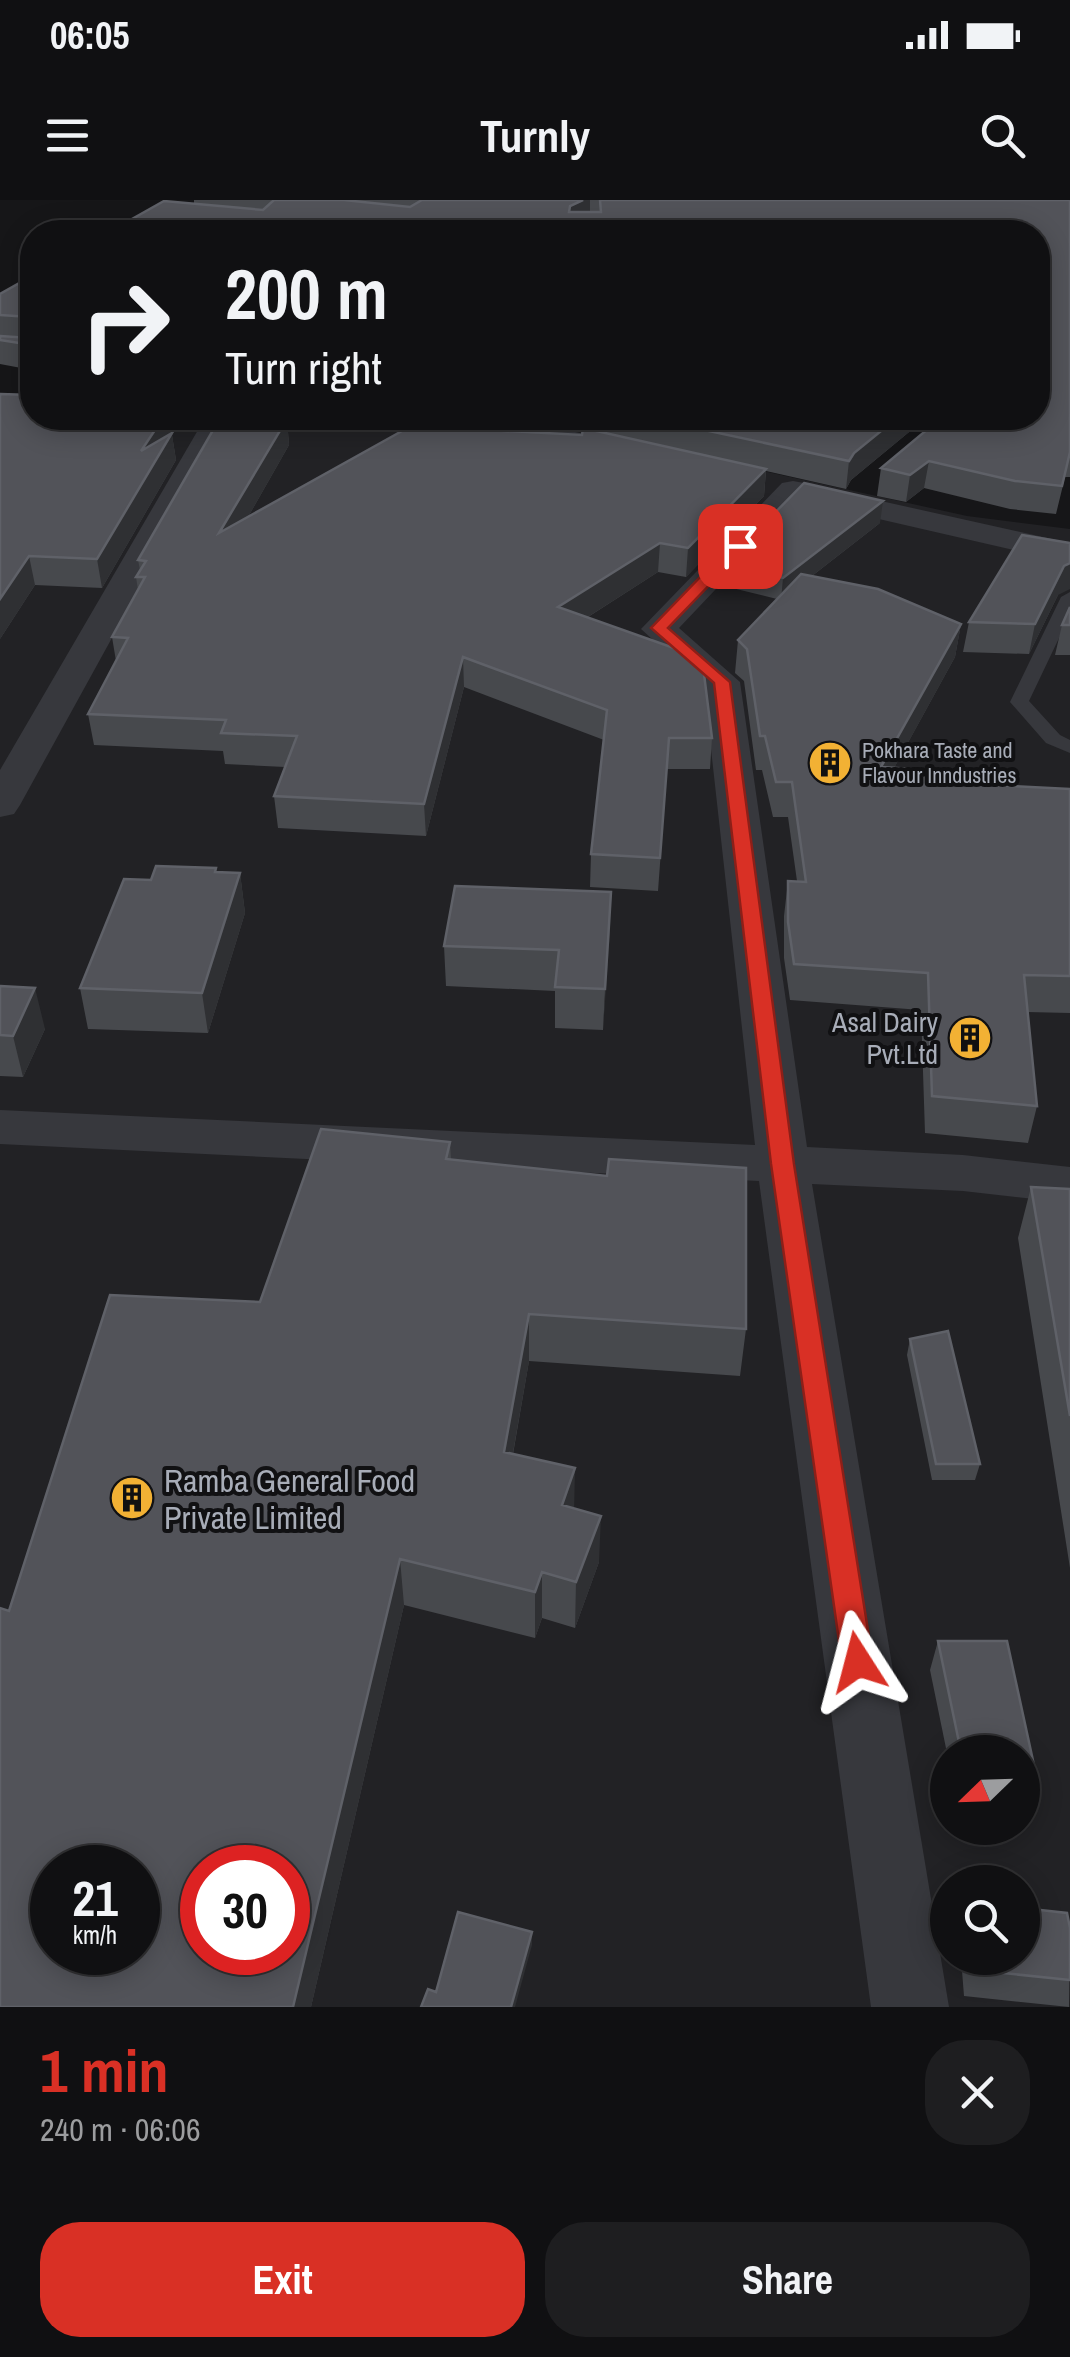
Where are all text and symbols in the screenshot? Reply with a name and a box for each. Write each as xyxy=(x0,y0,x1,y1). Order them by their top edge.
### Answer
text: 06:05 xyxy=(50,10,130,61)
text: Turnly xyxy=(480,105,590,166)
icon: menu xyxy=(40,108,95,163)
icon: search xyxy=(975,108,1030,163)
text: 200 m xyxy=(225,247,388,341)
icon: right xyxy=(60,260,190,390)
text: Turn right xyxy=(225,337,382,398)
pin xyxy=(698,504,783,589)
icon: arrive xyxy=(713,519,768,574)
place label: Pokhara Taste and Flavour Inndustries xyxy=(862,735,1016,790)
building icon: Pokhara Taste and Flavour Inndustries xyxy=(807,740,853,786)
place label: Asal Dairy Pvt.Ltd xyxy=(831,1003,939,1073)
building icon: Asal Dairy Pvt.Ltd xyxy=(947,1015,993,1061)
place label: Ramba General Food Private Limited xyxy=(164,1459,415,1539)
building icon: Ramba General Food Private Limited xyxy=(109,1475,155,1521)
position arrow xyxy=(806,1610,910,1714)
north arrow xyxy=(930,1735,1040,1845)
map controls xyxy=(930,1735,1040,1975)
speed limit sign: 30 xyxy=(180,1845,310,1975)
text: 21 xyxy=(72,1864,118,1932)
button: search xyxy=(930,1865,1040,1975)
text: km/h xyxy=(73,1918,117,1952)
text: 1 min xyxy=(40,2030,169,2111)
button: close xyxy=(925,2040,1030,2145)
text: 240 m · 06:06 xyxy=(40,2108,200,2151)
button: Exit xyxy=(40,2222,525,2337)
button: Share xyxy=(545,2222,1030,2337)

